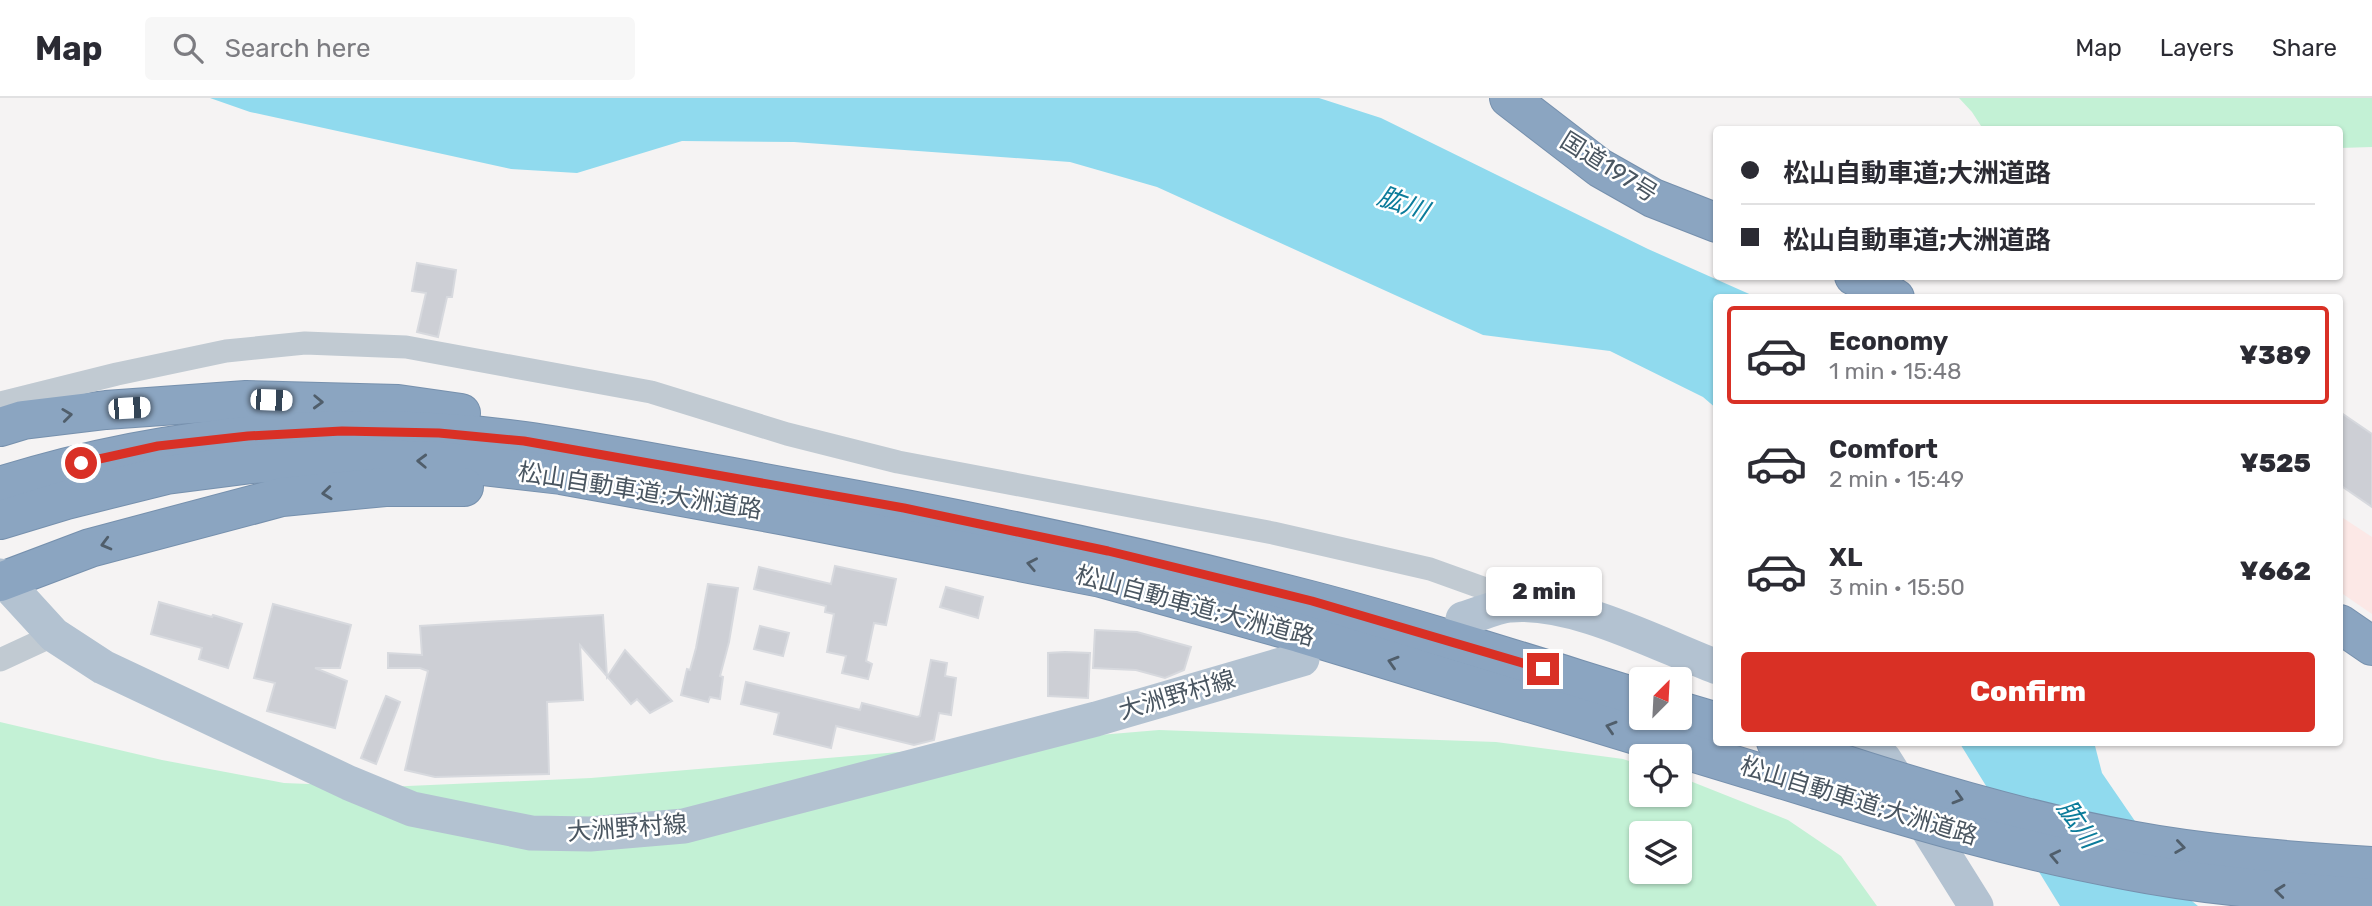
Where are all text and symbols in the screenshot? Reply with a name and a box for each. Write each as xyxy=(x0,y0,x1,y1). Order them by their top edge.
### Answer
search box xyxy=(145,17,635,80)
text: Map xyxy=(35,29,103,68)
icon: search xyxy=(169,29,207,67)
text: Search here xyxy=(225,33,370,64)
text: Map xyxy=(2075,34,2122,62)
text: Layers xyxy=(2160,34,2234,62)
text: Share xyxy=(2272,34,2337,62)
street label: 国道197号 xyxy=(1555,126,1663,208)
text: 松山自動車道;大洲道路 xyxy=(1783,158,2051,189)
water label: 肱川 xyxy=(1373,181,1436,228)
text: 松山自動車道;大洲道路 xyxy=(1783,225,2051,256)
icon: car xyxy=(1745,324,1808,387)
text: Economy xyxy=(1829,326,1948,357)
text: ¥389 xyxy=(2239,340,2311,371)
text: 1 min · 15:48 xyxy=(1829,357,1962,385)
car xyxy=(250,389,293,411)
one-way arrow xyxy=(313,394,324,409)
car xyxy=(108,396,151,420)
one-way arrow xyxy=(61,407,73,422)
icon: car xyxy=(1745,432,1808,495)
text: Comfort xyxy=(1829,434,1938,465)
route start xyxy=(65,447,97,479)
text: ¥525 xyxy=(2240,448,2311,479)
one-way arrow xyxy=(416,453,427,468)
street label: 松山自動車道;大洲道路 xyxy=(516,458,764,524)
text: 2 min · 15:49 xyxy=(1829,465,1964,493)
one-way arrow xyxy=(322,485,333,500)
one-way arrow xyxy=(100,536,112,550)
icon: car xyxy=(1745,540,1808,603)
text: XL xyxy=(1829,542,1862,573)
text: ¥662 xyxy=(2240,556,2311,587)
one-way arrow xyxy=(1026,558,1038,573)
street label: 松山自動車道;大洲道路 xyxy=(1072,561,1318,651)
callout: 2 min xyxy=(1485,568,1601,616)
text: 3 min · 15:50 xyxy=(1829,573,1965,601)
text: 2 min xyxy=(1512,577,1576,605)
button: Confirm xyxy=(1741,652,2315,732)
route end xyxy=(1527,653,1559,685)
one-way arrow xyxy=(1388,655,1400,670)
street label: 大洲野村線 xyxy=(1115,665,1239,725)
north arrow xyxy=(1629,667,1692,730)
map controls xyxy=(1629,667,1692,884)
one-way arrow xyxy=(1605,721,1617,736)
button: locate xyxy=(1629,744,1692,807)
street label: 松山自動車道;大洲道路 xyxy=(1737,752,1981,850)
one-way arrow xyxy=(1952,790,1964,804)
water label: 肱川 xyxy=(2051,794,2107,857)
street label: 大洲野村線 xyxy=(566,810,688,846)
button: layers xyxy=(1629,821,1692,884)
one-way arrow xyxy=(2174,840,2186,855)
one-way arrow xyxy=(2049,849,2061,864)
one-way arrow xyxy=(2274,884,2285,899)

